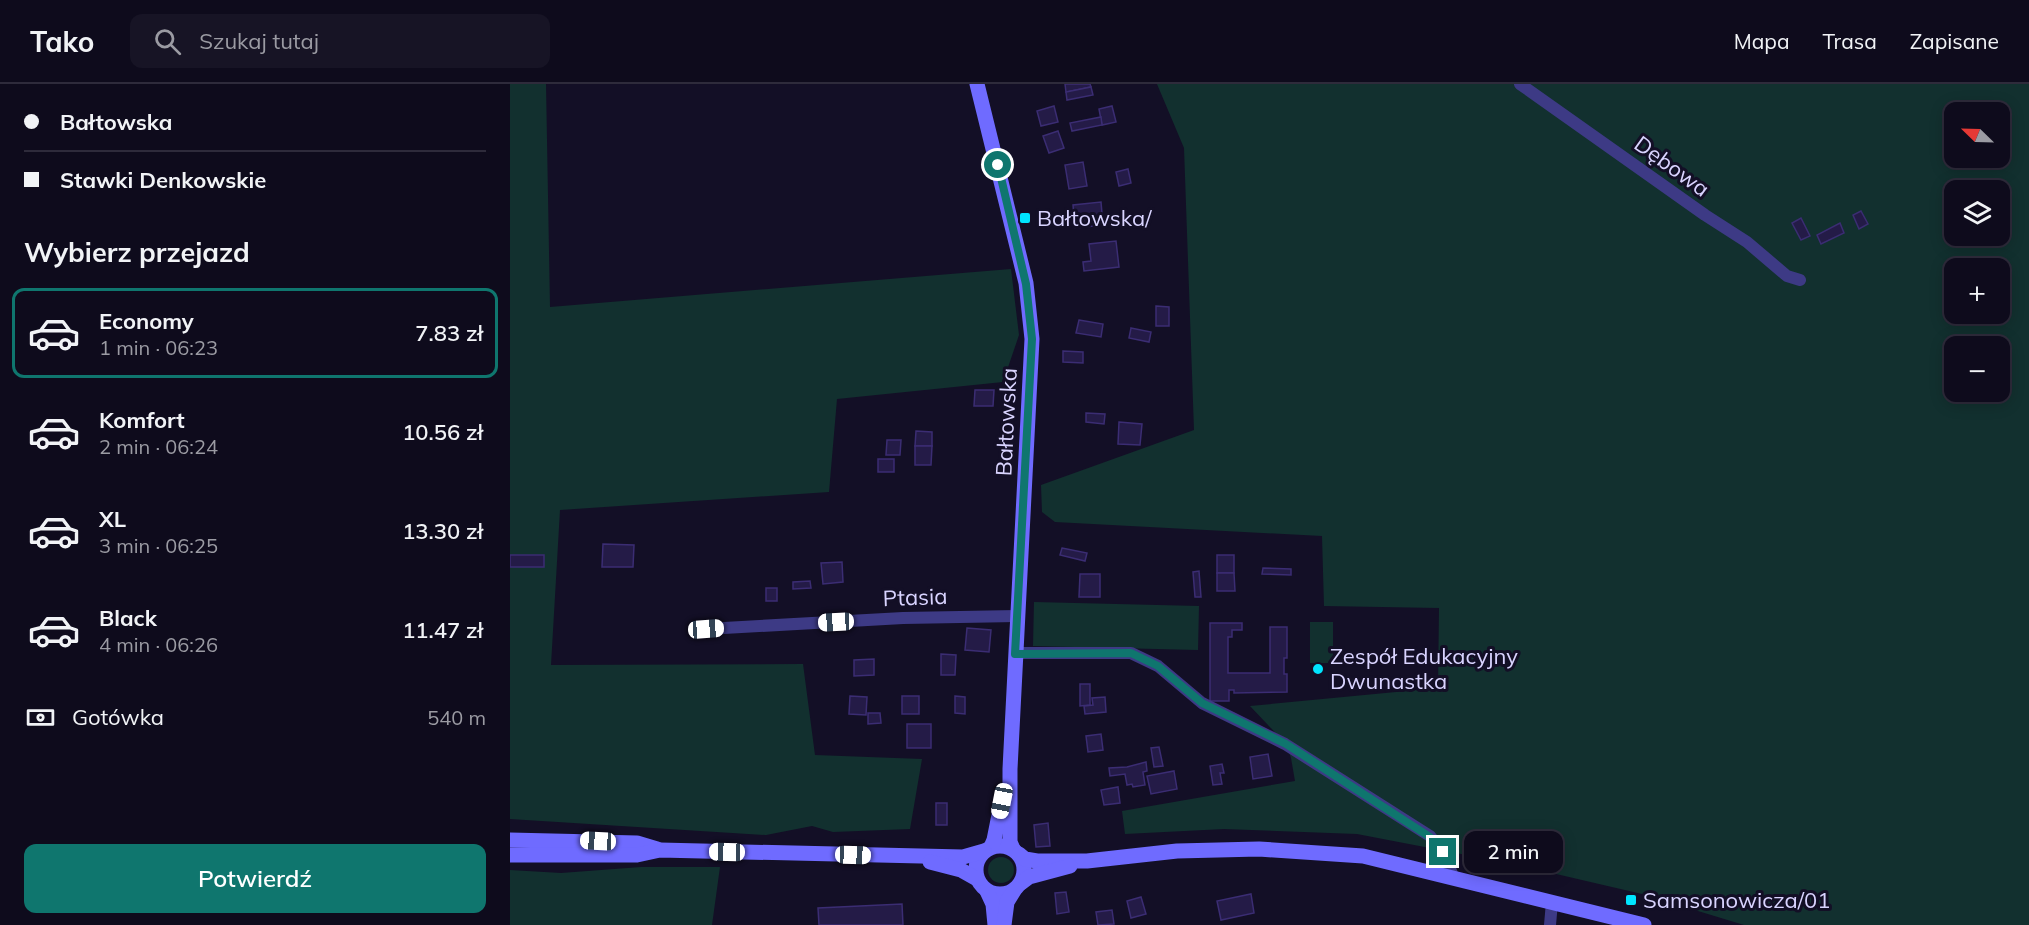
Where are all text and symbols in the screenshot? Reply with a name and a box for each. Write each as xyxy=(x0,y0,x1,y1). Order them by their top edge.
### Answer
search box xyxy=(130,14,550,68)
text: Tako xyxy=(30,24,94,59)
icon: search xyxy=(151,25,184,58)
text: Szukaj tutaj xyxy=(199,27,319,55)
text: Mapa xyxy=(1734,28,1790,54)
text: Trasa xyxy=(1823,28,1877,54)
text: Zapisane xyxy=(1910,28,1999,54)
north arrow xyxy=(1944,102,2010,168)
map controls xyxy=(1944,102,2010,402)
text: Bałtowska xyxy=(60,108,172,136)
street label: Dębowa xyxy=(1629,129,1715,203)
route start xyxy=(984,151,1011,178)
text: Stawki Denkowskie xyxy=(60,166,266,194)
button: layers xyxy=(1944,180,2010,246)
place label: Bałtowska/ xyxy=(1037,204,1152,232)
marker: Bałtowska/ xyxy=(1018,211,1032,225)
text: Wybierz przejazd xyxy=(24,235,250,269)
button: + xyxy=(1944,258,2010,324)
icon: car xyxy=(27,306,81,360)
text: Economy xyxy=(99,307,194,335)
text: 7.83 zł xyxy=(415,319,483,347)
text: 1 min · 06:23 xyxy=(99,335,218,360)
button: − xyxy=(1944,336,2010,402)
street label: Bałtowska xyxy=(989,367,1023,477)
icon: car xyxy=(27,405,81,459)
text: Komfort xyxy=(99,406,185,434)
text: 10.56 zł xyxy=(402,418,483,446)
text: 2 min · 06:24 xyxy=(99,434,218,459)
icon: car xyxy=(27,504,81,558)
text: XL xyxy=(99,505,126,533)
text: 13.30 zł xyxy=(402,517,483,545)
text: 3 min · 06:25 xyxy=(99,533,218,558)
street label: Ptasia xyxy=(882,582,948,612)
icon: car xyxy=(27,603,81,657)
text: Black xyxy=(99,604,157,632)
car xyxy=(818,612,854,632)
text: 11.47 zł xyxy=(402,616,483,644)
car xyxy=(687,619,725,639)
text: 4 min · 06:26 xyxy=(99,632,218,657)
place label: Zespół Edukacyjny Dwunastka xyxy=(1330,642,1518,695)
marker: Zespół Edukacyjny Dwunastka xyxy=(1311,662,1325,676)
icon: cash xyxy=(24,701,57,734)
text: Gotówka xyxy=(72,703,164,731)
text: 540 m xyxy=(427,705,486,730)
car xyxy=(990,782,1014,820)
car xyxy=(580,831,616,851)
callout: 2 min xyxy=(1464,831,1563,873)
route end xyxy=(1429,838,1456,865)
text: 2 min xyxy=(1488,839,1539,864)
car xyxy=(709,843,745,861)
button: Potwierdź xyxy=(24,844,486,913)
car xyxy=(835,845,871,865)
place label: Samsonowicza/01 xyxy=(1643,886,1830,914)
marker: Samsonowicza/01 xyxy=(1624,893,1638,907)

